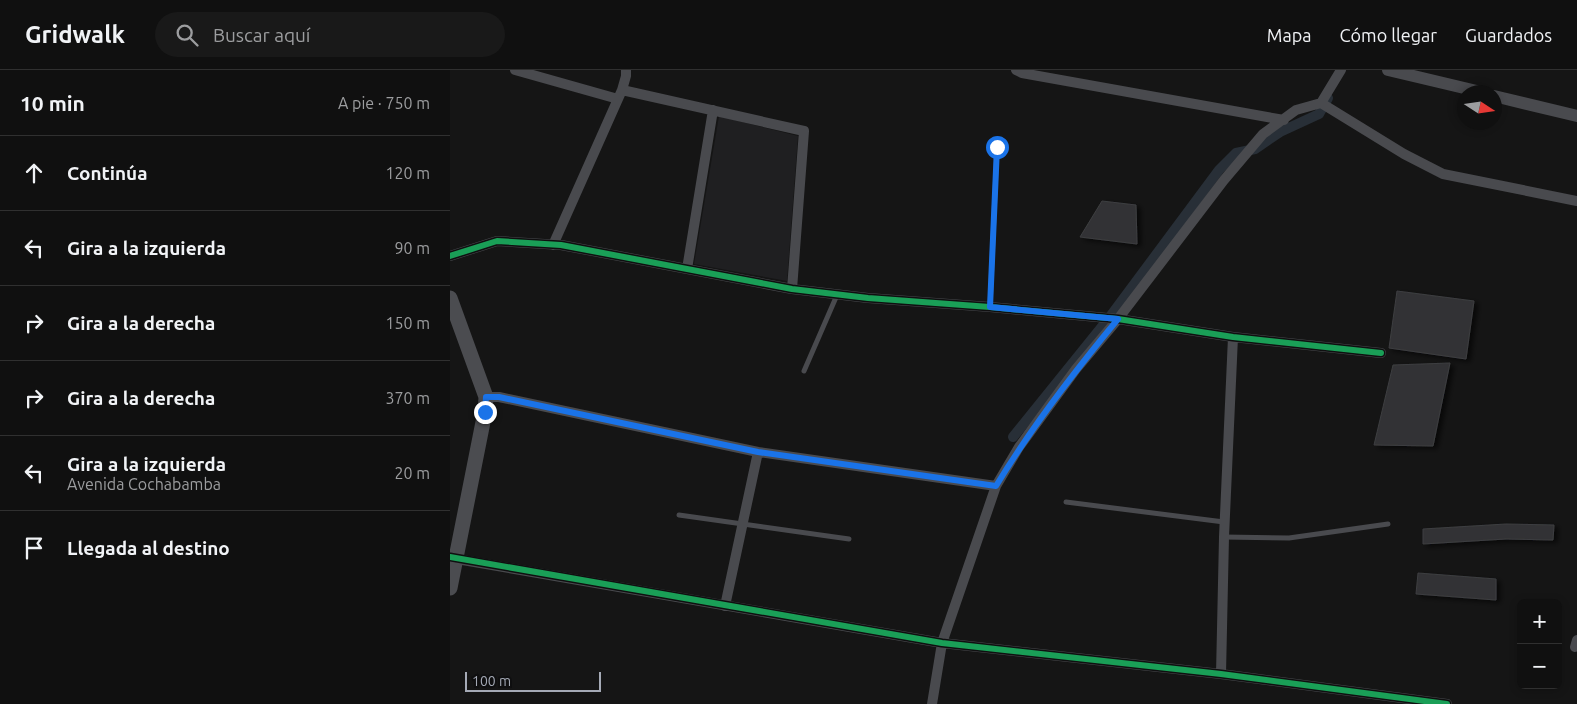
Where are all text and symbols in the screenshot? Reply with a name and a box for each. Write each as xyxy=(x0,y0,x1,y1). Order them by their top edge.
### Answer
search box xyxy=(155,12,505,57)
text: Gridwalk xyxy=(25,21,125,48)
icon: search xyxy=(173,21,201,49)
text: Buscar aquí xyxy=(213,24,310,46)
text: Mapa xyxy=(1267,25,1312,45)
text: Cómo llegar xyxy=(1340,25,1437,45)
text: Guardados xyxy=(1465,25,1552,45)
north arrow xyxy=(1457,85,1502,130)
text: 10 min xyxy=(20,91,85,115)
text: A pie · 750 m xyxy=(338,94,430,112)
route start xyxy=(986,136,1009,159)
icon: ahead xyxy=(20,159,48,187)
text: Continúa xyxy=(67,162,148,184)
text: 120 m xyxy=(385,164,430,182)
icon: left xyxy=(20,234,48,262)
text: Gira a la izquierda xyxy=(67,237,226,259)
text: 90 m xyxy=(394,239,430,257)
icon: right xyxy=(20,309,48,337)
text: Gira a la derecha xyxy=(67,312,215,334)
text: 150 m xyxy=(385,314,430,332)
icon: right xyxy=(20,384,48,412)
text: Gira a la derecha xyxy=(67,387,215,409)
text: 370 m xyxy=(385,389,430,407)
route end xyxy=(474,401,497,424)
text: Gira a la izquierda xyxy=(67,453,226,475)
icon: left xyxy=(20,459,48,487)
text: 20 m xyxy=(394,464,430,482)
text: Avenida Cochabamba xyxy=(67,475,221,493)
icon: arrive xyxy=(20,534,48,562)
text: Llegada al destino xyxy=(67,537,230,559)
map controls xyxy=(1517,599,1562,689)
button: + xyxy=(1517,599,1562,644)
button: − xyxy=(1517,644,1562,689)
scale bar xyxy=(465,669,601,692)
text: 100 m xyxy=(472,673,511,689)

